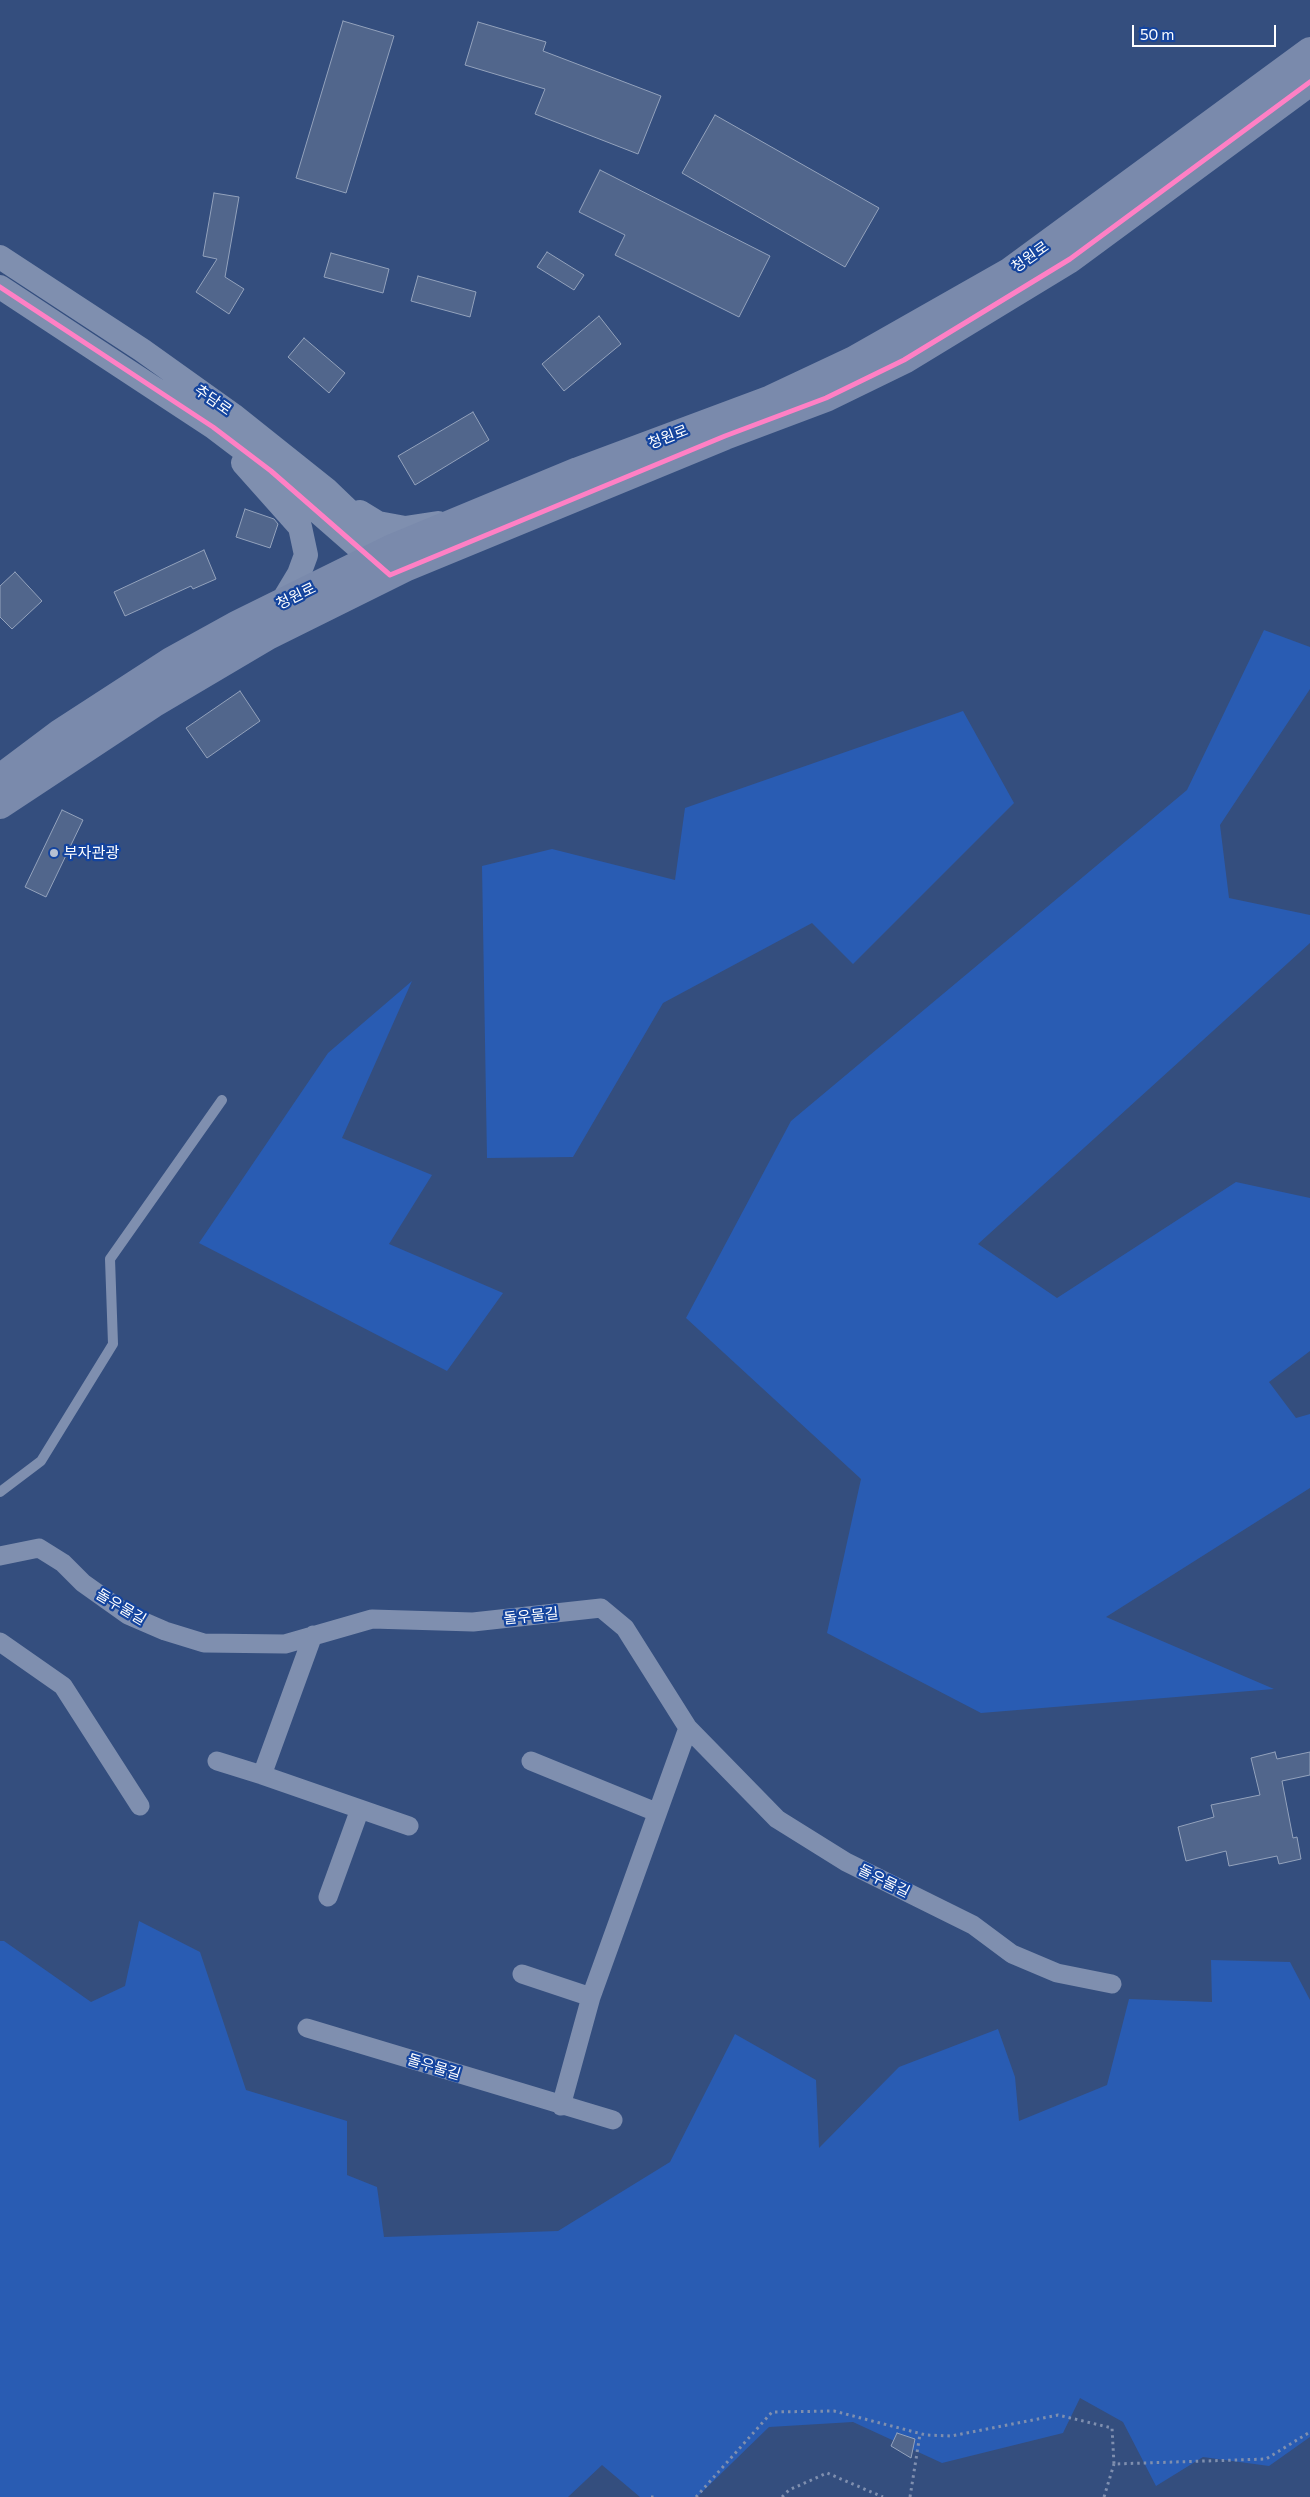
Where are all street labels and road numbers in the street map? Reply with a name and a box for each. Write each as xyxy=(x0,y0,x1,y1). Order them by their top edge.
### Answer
street label: 청원로 xyxy=(1008,238,1052,276)
street label: 추담로 xyxy=(191,381,235,419)
street label: 청원로 xyxy=(645,421,691,453)
street label: 청원로 xyxy=(273,579,319,613)
street label: 돌우물길 xyxy=(93,1585,149,1629)
street label: 돌우물길 xyxy=(503,1604,559,1628)
street label: 돌우물길 xyxy=(855,1861,913,1901)
street label: 돌우물길 xyxy=(405,2050,463,2084)

